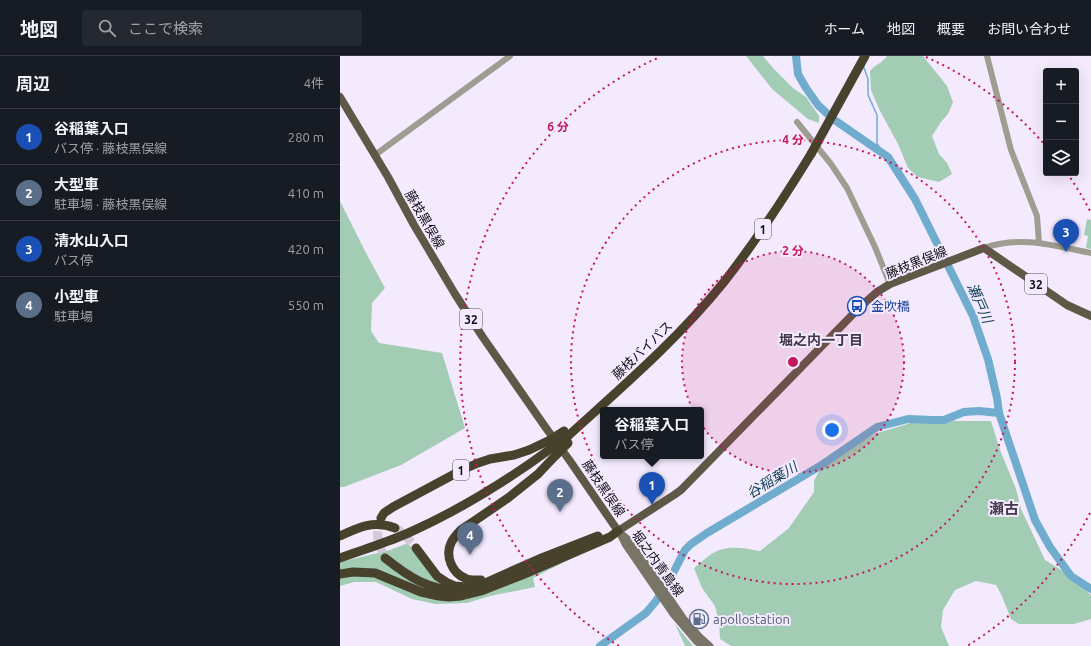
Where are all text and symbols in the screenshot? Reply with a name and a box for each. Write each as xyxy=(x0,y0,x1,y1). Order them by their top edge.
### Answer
search box xyxy=(82,10,362,46)
icon: search xyxy=(96,17,118,39)
text: 地図 xyxy=(20,18,58,40)
text: ここで検索 xyxy=(128,20,203,37)
text: ホーム xyxy=(823,21,865,37)
text: 地図 xyxy=(887,21,915,37)
text: 概要 xyxy=(937,21,965,37)
text: お問い合わせ xyxy=(987,21,1071,37)
map controls xyxy=(1043,68,1079,176)
button: + xyxy=(1043,68,1079,104)
text: 周辺 xyxy=(16,74,50,93)
text: 4件 xyxy=(304,76,324,90)
button: − xyxy=(1043,104,1079,140)
text: 谷稲葉入口 xyxy=(54,120,129,137)
text: 6 分 xyxy=(547,120,569,133)
text: 1 xyxy=(25,130,33,144)
text: 280 m xyxy=(288,130,324,144)
text: 4 分 xyxy=(782,133,804,146)
button: layers xyxy=(1043,140,1079,176)
text: バス停 · 藤枝黒俣線 xyxy=(54,141,167,155)
text: 大型車 xyxy=(54,176,99,193)
text: 2 xyxy=(25,186,33,200)
text: 410 m xyxy=(288,186,324,200)
street label: 藤枝黒俣線 xyxy=(403,187,447,251)
text: 駐車場 · 藤枝黒俣線 xyxy=(54,197,167,211)
road number: 1 xyxy=(755,219,771,239)
pin: 3 xyxy=(1053,219,1079,252)
text: 清水山入口 xyxy=(54,232,129,249)
text: 3 xyxy=(25,242,33,256)
text: 420 m xyxy=(288,242,324,256)
street label: 藤枝黒俣線 xyxy=(883,243,949,281)
text: 2 分 xyxy=(782,244,804,257)
text: バス停 xyxy=(54,253,93,267)
road number: 32 xyxy=(1025,274,1047,294)
water label: 瀬戸川 xyxy=(964,281,997,327)
text: 小型車 xyxy=(54,288,99,305)
bus stop icon: 金吹橋 xyxy=(846,295,868,317)
text: 4 xyxy=(25,298,33,312)
text: 550 m xyxy=(288,298,324,312)
place label: 金吹橋 xyxy=(871,299,910,313)
text: 駐車場 xyxy=(54,309,93,323)
road number: 32 xyxy=(460,309,482,329)
street label: 藤枝バイパス xyxy=(609,318,675,382)
district label: 堀之内一丁目 xyxy=(779,332,863,348)
centre of rings xyxy=(786,355,800,369)
popup xyxy=(600,407,704,459)
text: 谷稲葉入口 xyxy=(614,416,690,433)
your location xyxy=(822,420,842,440)
text: バス停 xyxy=(614,437,654,451)
street label: 藤枝黒俣線 xyxy=(580,457,628,519)
water label: 谷稲葉川 xyxy=(744,458,802,501)
road number: 1 xyxy=(453,460,469,480)
pin: 1 xyxy=(639,472,665,505)
pin: 2 xyxy=(547,479,573,512)
district label: 瀬古 xyxy=(989,500,1019,517)
pin: 4 xyxy=(457,522,483,555)
street label: 堀之内青島線 xyxy=(629,527,687,599)
fuel station icon: apollostation xyxy=(688,608,710,630)
place label: apollostation xyxy=(713,612,790,626)

